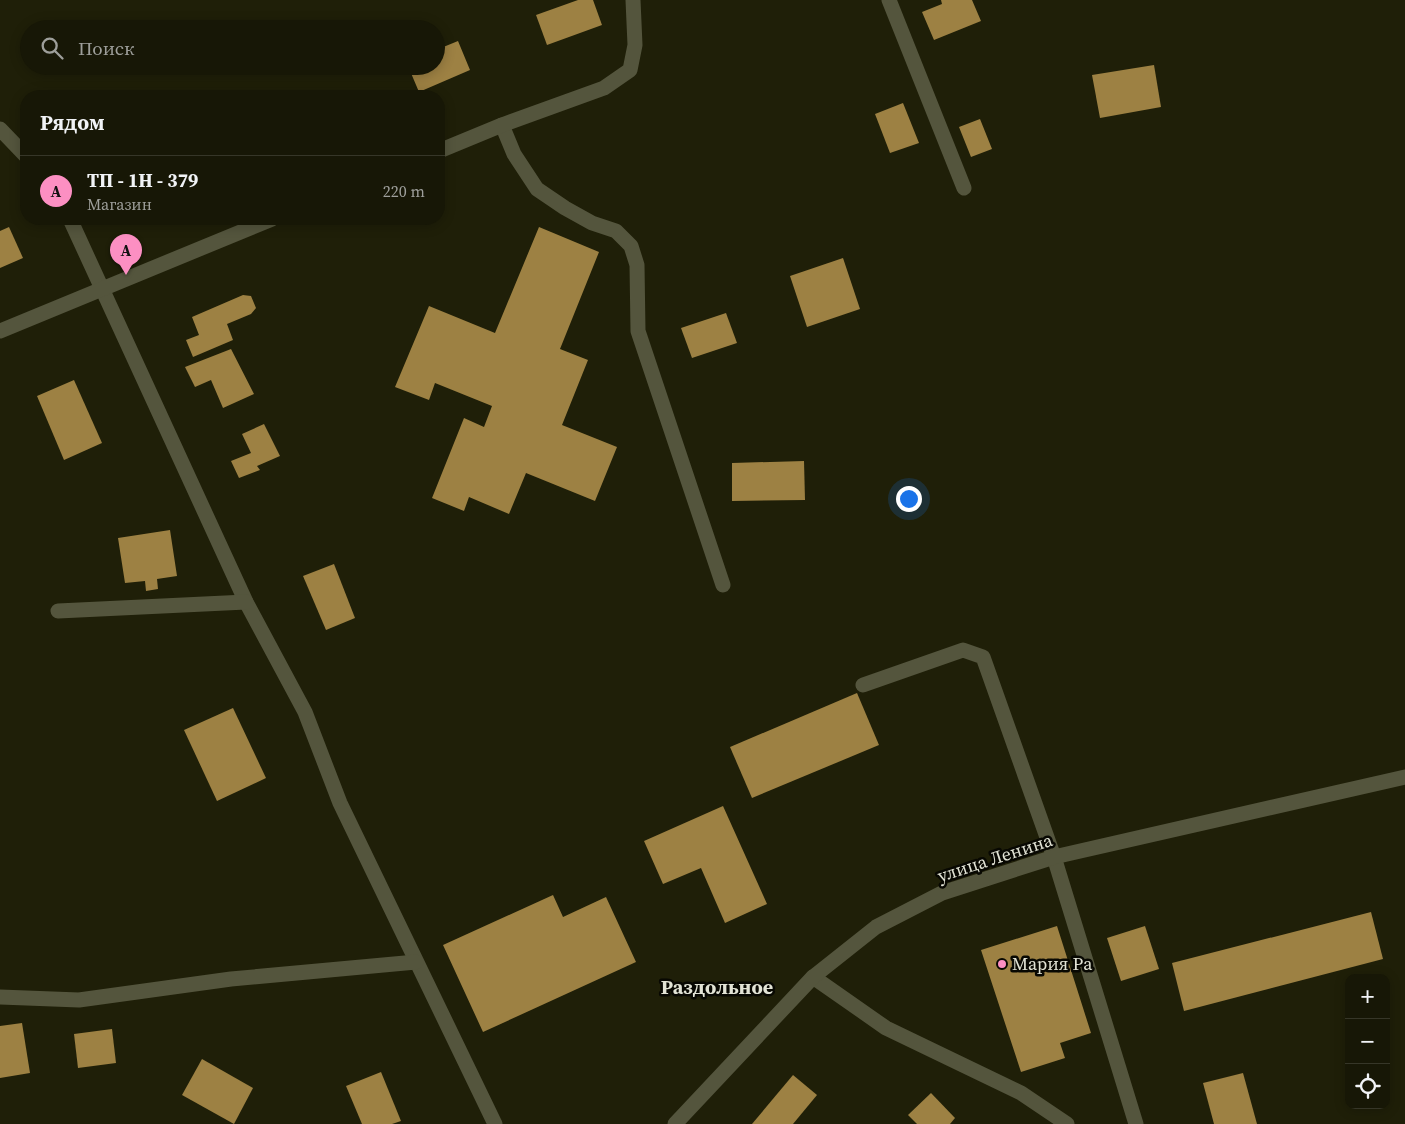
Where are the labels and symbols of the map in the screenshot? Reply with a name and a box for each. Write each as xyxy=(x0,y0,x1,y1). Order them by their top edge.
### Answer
pin: A xyxy=(110,234,142,275)
your location xyxy=(896,486,922,512)
street label: улица Ленина xyxy=(934,827,1056,888)
place label: Мария Ра xyxy=(1012,951,1093,976)
marker: Мария Ра xyxy=(996,958,1008,970)
district label: Раздольное xyxy=(661,973,773,1001)

